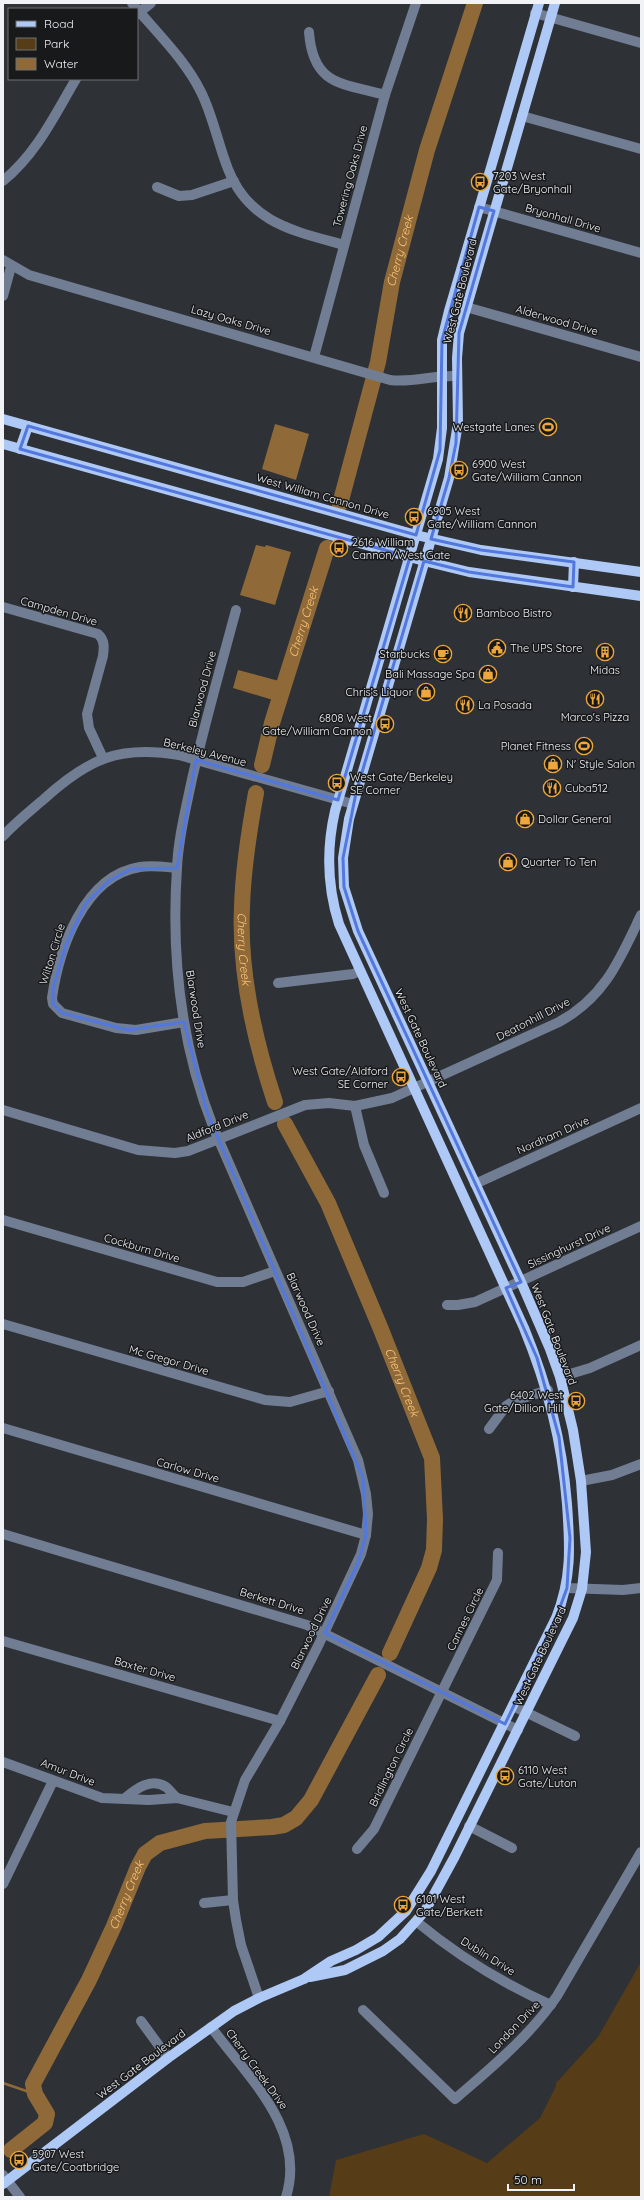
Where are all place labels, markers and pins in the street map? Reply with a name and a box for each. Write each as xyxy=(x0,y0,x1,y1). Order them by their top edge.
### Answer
place label: 7203 West Gate/Bryonhall xyxy=(493,169,572,196)
bus stop icon: 7203 West Gate/Bryonhall xyxy=(470,172,490,192)
sports icon: Westgate Lanes xyxy=(538,417,558,437)
place label: Westgate Lanes xyxy=(453,420,535,434)
place label: 6900 West Gate/William Cannon xyxy=(472,457,582,484)
bus stop icon: 6900 West Gate/William Cannon xyxy=(449,460,469,480)
place label: 6905 West Gate/William Cannon xyxy=(427,504,537,531)
bus stop icon: 6905 West Gate/William Cannon xyxy=(404,507,424,527)
place label: 2616 William Cannon/West Gate xyxy=(352,535,450,562)
bus stop icon: 2616 William Cannon/West Gate xyxy=(329,538,349,558)
restaurant icon: Bamboo Bistro xyxy=(453,603,473,623)
place label: Bamboo Bistro xyxy=(476,606,552,620)
public building icon: The UPS Store xyxy=(487,638,507,658)
place label: The UPS Store xyxy=(510,641,582,655)
building icon: Midas xyxy=(595,642,615,662)
cafe icon: Starbucks xyxy=(433,644,453,664)
place label: Starbucks xyxy=(380,647,430,661)
place label: Midas xyxy=(590,663,620,677)
shop icon: Bali Massage Spa xyxy=(478,664,498,684)
place label: Bali Massage Spa xyxy=(385,667,475,681)
shop icon: Chris’s Liquor xyxy=(416,682,436,702)
place label: Chris’s Liquor xyxy=(346,685,414,699)
restaurant icon: Marco's Pizza xyxy=(585,689,605,709)
restaurant icon: La Posada xyxy=(455,695,475,715)
place label: La Posada xyxy=(478,698,532,712)
place label: Marco's Pizza xyxy=(561,710,629,724)
place label: 6808 West Gate/William Cannon xyxy=(262,711,372,738)
bus stop icon: 6808 West Gate/William Cannon xyxy=(375,714,395,734)
sports icon: Planet Fitness xyxy=(574,736,594,756)
place label: Planet Fitness xyxy=(501,739,571,753)
shop icon: N' Style Salon xyxy=(543,754,563,774)
place label: N' Style Salon xyxy=(566,757,635,771)
place label: West Gate/Berkeley SE Corner xyxy=(350,770,453,797)
bus stop icon: West Gate/Berkeley SE Corner xyxy=(327,773,347,793)
restaurant icon: Cuba512 xyxy=(542,778,562,798)
place label: Cuba512 xyxy=(565,781,608,795)
shop icon: Dollar General xyxy=(515,809,535,829)
place label: Dollar General xyxy=(538,812,611,826)
shop icon: Quarter To Ten xyxy=(498,852,518,872)
place label: Quarter To Ten xyxy=(521,855,597,869)
place label: West Gate/Aldford SE Corner xyxy=(292,1064,389,1091)
bus stop icon: West Gate/Aldford SE Corner xyxy=(391,1067,411,1087)
place label: 6402 West Gate/Dillion Hill xyxy=(484,1388,563,1415)
bus stop icon: 6402 West Gate/Dillion Hill xyxy=(566,1391,586,1411)
place label: 6110 West Gate/Luton xyxy=(518,1763,577,1790)
bus stop icon: 6110 West Gate/Luton xyxy=(495,1766,515,1786)
place label: 6101 West Gate/Berkett xyxy=(416,1892,483,1919)
bus stop icon: 6101 West Gate/Berkett xyxy=(393,1895,413,1915)
place label: 5907 West Gate/Coatbridge xyxy=(32,2147,119,2174)
bus stop icon: 5907 West Gate/Coatbridge xyxy=(9,2150,29,2170)

